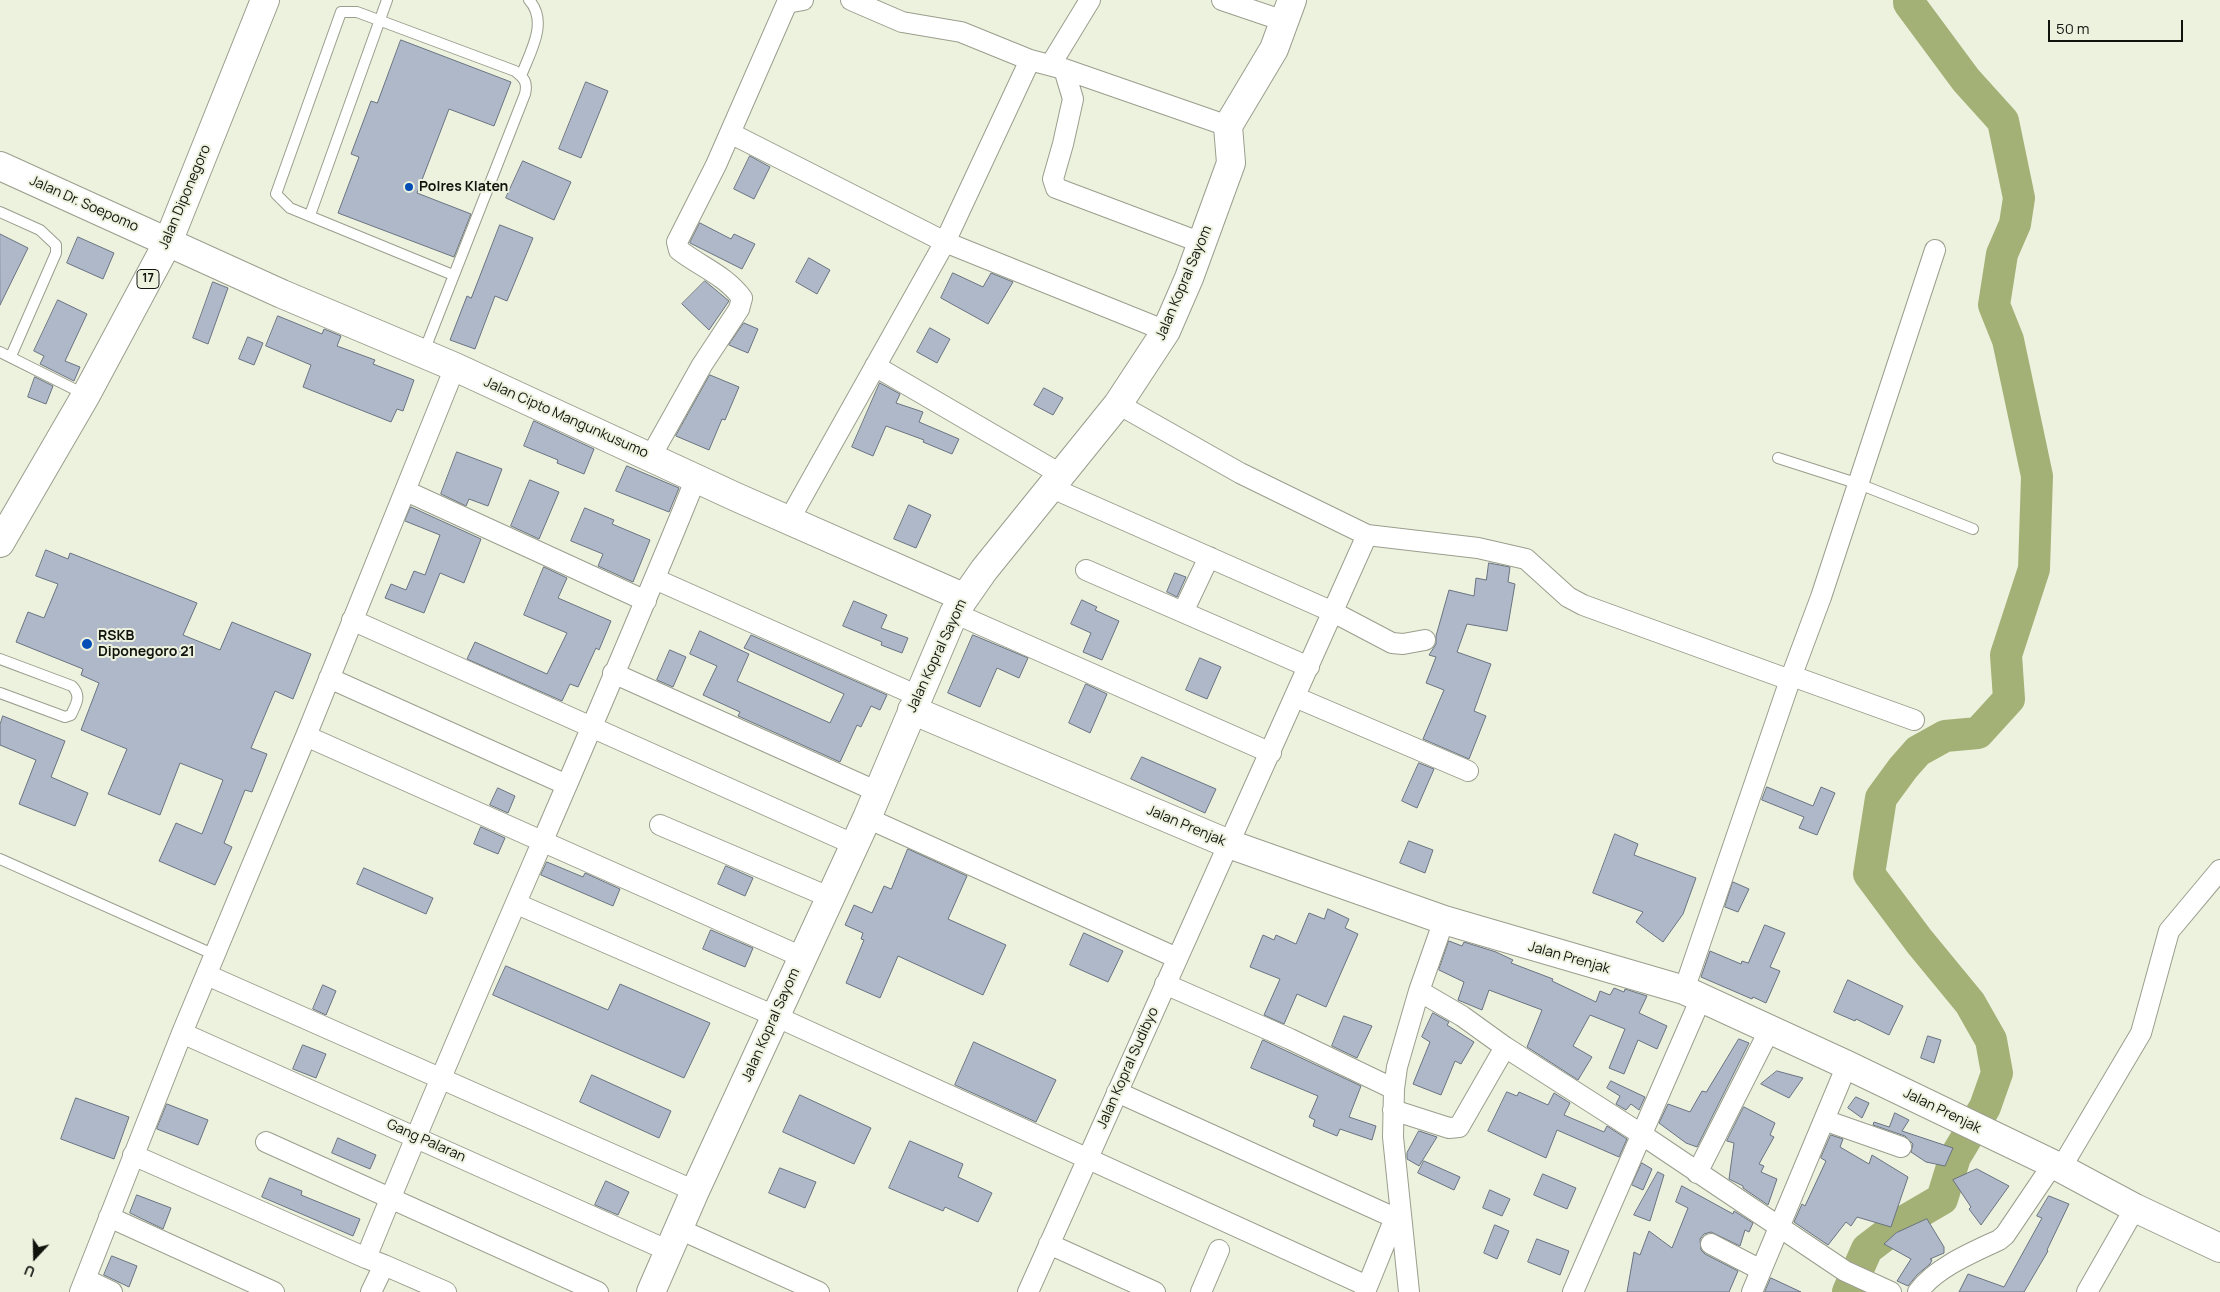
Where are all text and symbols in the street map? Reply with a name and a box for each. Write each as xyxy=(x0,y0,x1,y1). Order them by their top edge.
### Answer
scale bar xyxy=(2050,10,2185,42)
text: 50 m xyxy=(2056,18,2090,39)
street label: Jalan Diponegoro xyxy=(155,142,215,252)
street label: Jalan Dr. Soepomo xyxy=(27,172,141,236)
place label: Polres Klaten xyxy=(419,179,508,195)
marker: Polres Klaten xyxy=(403,181,415,193)
street label: Jalan Kopral Sayom xyxy=(1152,223,1216,343)
road number: 17 xyxy=(137,270,159,288)
street label: Jalan Cipto Mangunkusumo xyxy=(481,374,651,462)
street label: Jalan Kopral Sayom xyxy=(903,597,971,715)
place label: RSKB Diponegoro 21 xyxy=(98,628,195,660)
marker: RSKB Diponegoro 21 xyxy=(80,637,94,651)
street label: Jalan Prenjak xyxy=(1144,802,1228,850)
street label: Jalan Prenjak xyxy=(1526,938,1612,978)
street label: Jalan Kopral Sayom xyxy=(738,966,804,1084)
street label: Jalan Kopral Sudibyo xyxy=(1094,1005,1162,1131)
street label: Jalan Prenjak xyxy=(1900,1085,1984,1137)
street label: Gang Palaran xyxy=(384,1116,468,1166)
north arrow xyxy=(10,1232,60,1282)
text: U xyxy=(21,1261,38,1282)

